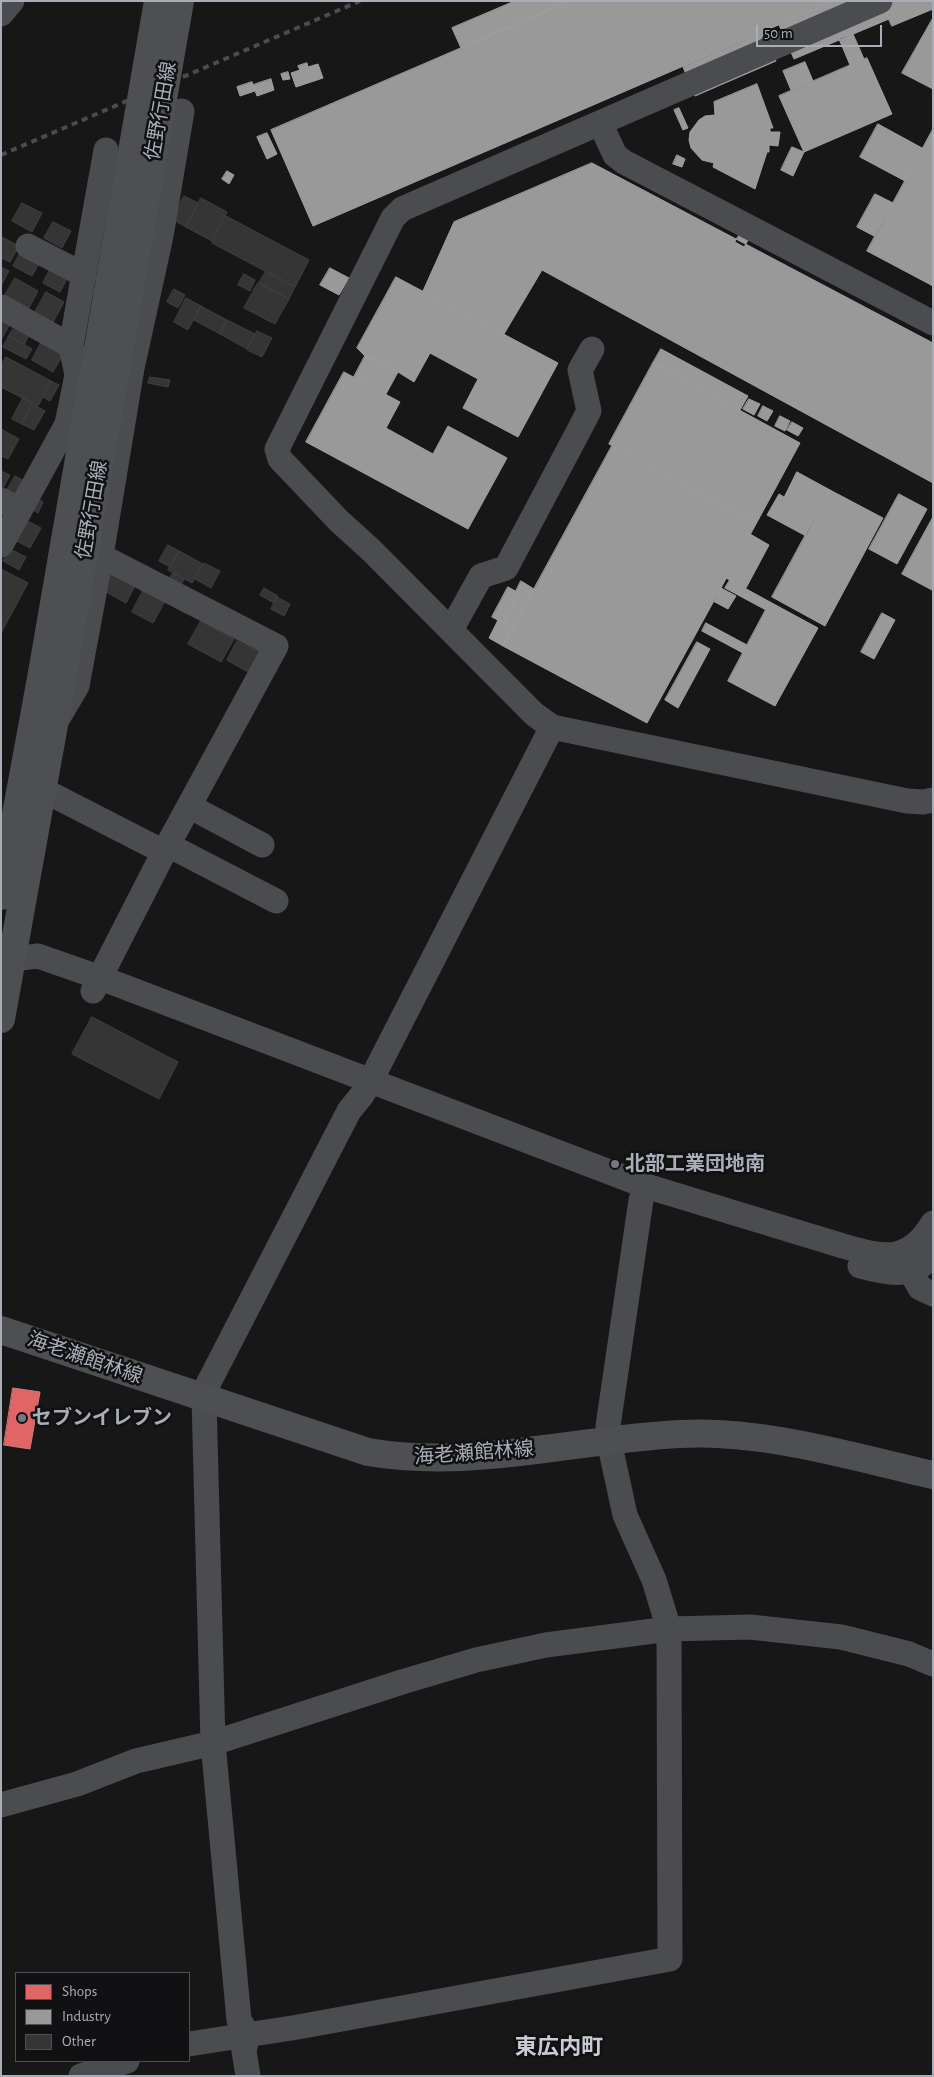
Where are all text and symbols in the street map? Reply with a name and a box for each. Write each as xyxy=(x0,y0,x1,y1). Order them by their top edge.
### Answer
scale bar xyxy=(759,15,885,47)
text: 50 m xyxy=(764,26,793,41)
street label: 佐野行田線 xyxy=(140,60,182,162)
street label: 佐野行田線 xyxy=(71,459,113,561)
place label: 北部工業団地南 xyxy=(625,1152,765,1176)
marker: 北部工業団地南 xyxy=(609,1158,621,1170)
street label: 海老瀬館林線 xyxy=(24,1327,146,1389)
place label: セブンイレブン xyxy=(32,1406,172,1430)
marker: セブンイレブン xyxy=(16,1412,28,1424)
street label: 海老瀬館林線 xyxy=(413,1437,535,1469)
legend xyxy=(15,1972,190,2062)
text: Shops xyxy=(62,1984,97,1999)
text: Industry xyxy=(62,2009,111,2024)
text: Other xyxy=(62,2034,96,2049)
district label: 東広内町 xyxy=(515,2034,603,2060)

